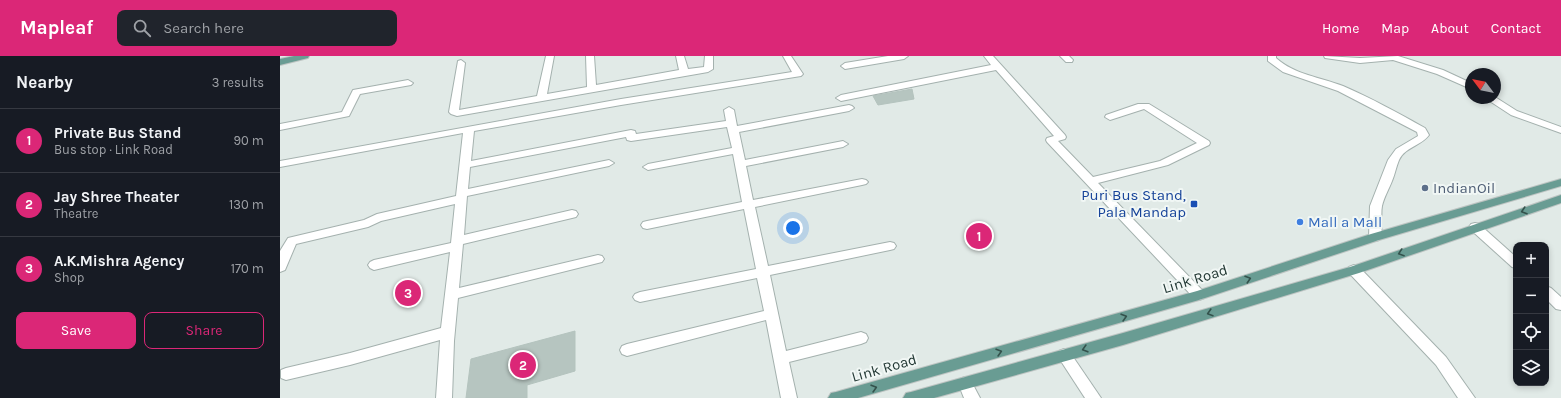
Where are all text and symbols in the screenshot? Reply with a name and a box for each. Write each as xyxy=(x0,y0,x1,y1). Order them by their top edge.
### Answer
search box xyxy=(117,10,397,46)
text: Mapleaf xyxy=(20,17,93,39)
icon: search xyxy=(131,17,153,39)
text: Search here xyxy=(163,19,244,37)
text: Home xyxy=(1322,20,1359,37)
text: Map xyxy=(1381,20,1409,37)
text: About xyxy=(1431,20,1469,37)
text: Contact xyxy=(1491,20,1541,37)
north arrow xyxy=(1465,68,1501,104)
text: Nearby xyxy=(16,72,73,92)
text: 3 results xyxy=(212,75,264,90)
text: Private Bus Stand xyxy=(54,124,181,142)
text: 1 xyxy=(27,133,31,148)
text: 90 m xyxy=(233,133,264,148)
text: Bus stop · Link Road xyxy=(54,142,173,157)
place label: IndianOil xyxy=(1433,179,1495,197)
marker: IndianOil xyxy=(1420,183,1430,193)
place label: Puri Bus Stand, Pala Mandap xyxy=(1081,186,1186,221)
text: Jay Shree Theater xyxy=(54,188,179,206)
text: 2 xyxy=(25,197,33,212)
text: 130 m xyxy=(229,197,264,212)
marker: Puri Bus Stand, Pala Mandap xyxy=(1189,199,1199,209)
text: Theatre xyxy=(54,206,98,221)
one-way arrow xyxy=(1521,206,1528,215)
place label: Mall a Mall xyxy=(1308,213,1382,231)
marker: Mall a Mall xyxy=(1295,217,1305,227)
your location xyxy=(783,218,803,238)
pin: 1 xyxy=(966,221,992,251)
map controls xyxy=(1513,242,1549,386)
button: + xyxy=(1513,242,1549,278)
one-way arrow xyxy=(1398,249,1405,257)
text: A.K.Mishra Agency xyxy=(54,252,184,270)
text: 3 xyxy=(25,261,33,276)
text: 170 m xyxy=(231,261,264,276)
street label: Link Road xyxy=(1160,261,1230,297)
text: Shop xyxy=(54,270,84,285)
one-way arrow xyxy=(1245,275,1252,284)
pin: 3 xyxy=(395,278,421,308)
button: − xyxy=(1513,278,1549,314)
one-way arrow xyxy=(1207,308,1214,317)
button: Save xyxy=(16,312,136,349)
button: Share xyxy=(144,312,264,349)
one-way arrow xyxy=(1120,313,1127,322)
button: locate xyxy=(1513,314,1549,350)
one-way arrow xyxy=(1082,344,1089,353)
one-way arrow xyxy=(996,349,1002,357)
pin: 2 xyxy=(510,350,536,380)
street label: Link Road xyxy=(849,350,919,386)
button: layers xyxy=(1513,350,1549,386)
one-way arrow xyxy=(871,384,877,392)

